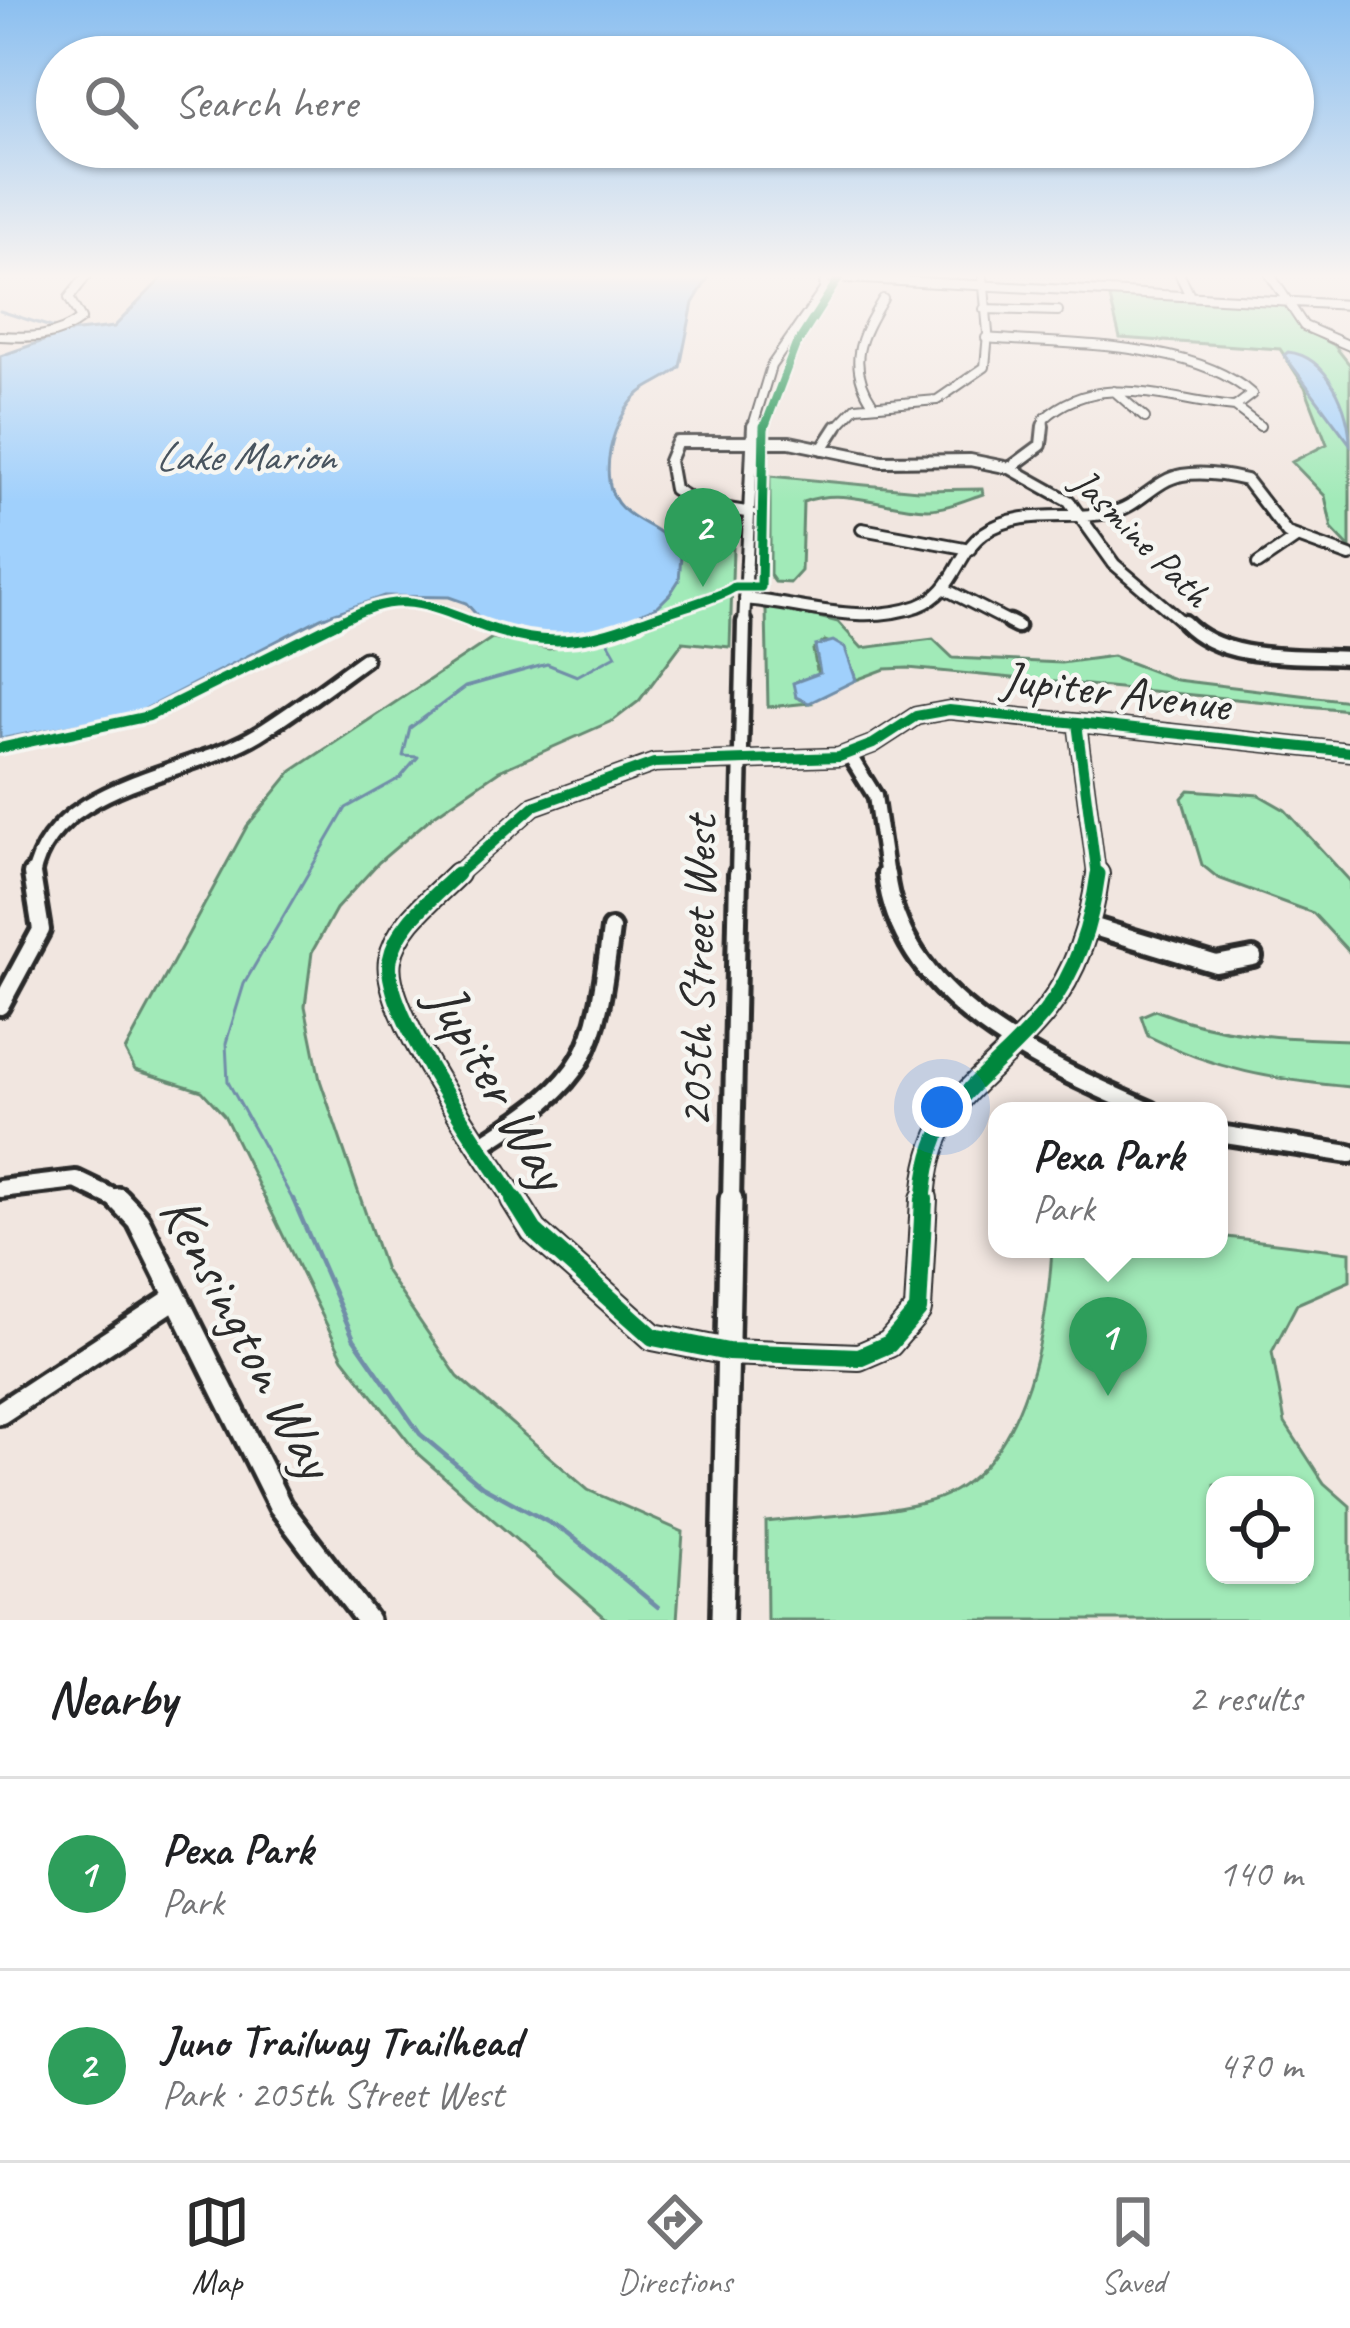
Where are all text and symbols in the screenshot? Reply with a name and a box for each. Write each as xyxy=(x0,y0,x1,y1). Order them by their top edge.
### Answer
search box xyxy=(36,36,1314,168)
icon: search xyxy=(78,69,144,135)
text: Search here xyxy=(174,74,357,131)
water label: Lake Marion xyxy=(155,430,339,483)
street label: Jasmine Path xyxy=(1060,457,1222,619)
pin: 2 xyxy=(664,488,742,587)
street label: Jupiter Avenue xyxy=(997,647,1237,735)
street label: 205th Street West xyxy=(664,812,730,1128)
street label: Jupiter Way xyxy=(409,968,588,1206)
your location xyxy=(912,1077,972,1137)
popup xyxy=(988,1102,1228,1258)
text: Pexa Park xyxy=(1033,1127,1183,1184)
street label: Kensington Way xyxy=(144,1183,354,1493)
text: Park xyxy=(1033,1184,1094,1233)
pin: 1 xyxy=(1069,1297,1147,1396)
map controls xyxy=(1206,1476,1314,1584)
button: locate xyxy=(1206,1476,1314,1584)
text: Nearby xyxy=(48,1666,176,1730)
text: 2 results xyxy=(1188,1674,1302,1723)
text: Pexa Park xyxy=(162,1821,313,1878)
text: 1 xyxy=(78,1849,96,1898)
text: 140 m xyxy=(1218,1849,1302,1898)
text: Park xyxy=(162,1878,224,1927)
text: Juno Trailway Trailhead xyxy=(162,2013,521,2070)
text: 2 xyxy=(78,2041,96,2090)
text: 470 m xyxy=(1218,2041,1302,2090)
text: Park · 205th Street West xyxy=(162,2070,503,2119)
tab: Map xyxy=(184,2189,250,2303)
tab: Directions xyxy=(618,2189,732,2303)
tab: Saved xyxy=(1100,2189,1166,2303)

